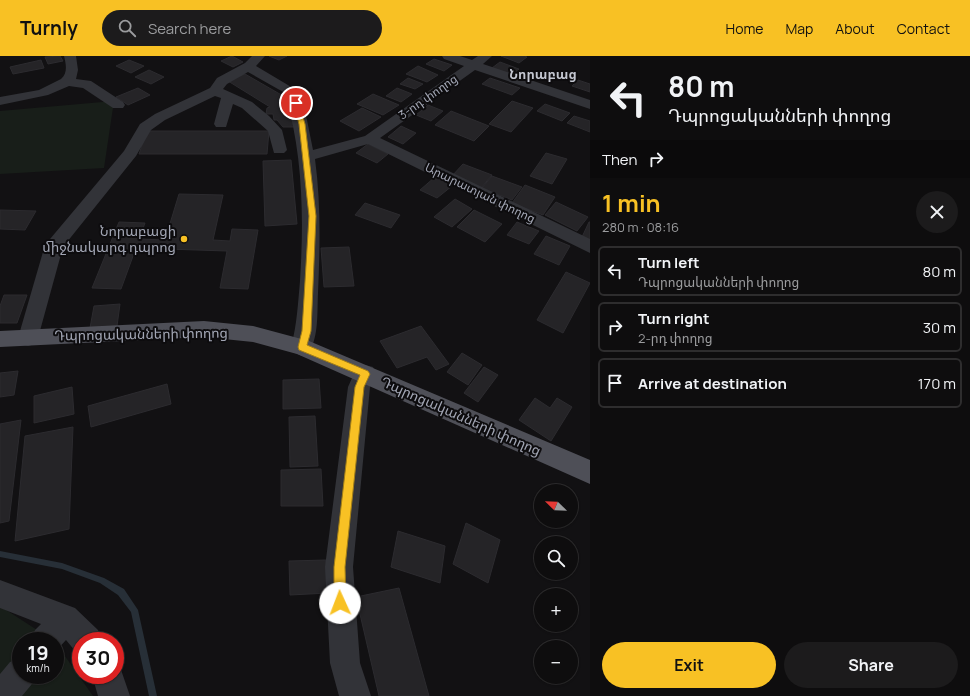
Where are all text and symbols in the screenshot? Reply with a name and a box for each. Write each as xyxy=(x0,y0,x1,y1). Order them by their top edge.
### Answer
search box xyxy=(102,10,382,46)
text: Turnly xyxy=(20,15,78,41)
icon: search xyxy=(116,17,138,39)
text: Search here xyxy=(148,18,231,39)
text: Home xyxy=(726,19,763,38)
text: Map xyxy=(785,19,813,38)
text: About xyxy=(835,19,875,38)
text: Contact xyxy=(897,19,950,38)
district label: Նորաբաց xyxy=(509,65,577,83)
text: 80 m xyxy=(668,67,734,105)
street label: 3-րդ փողոց xyxy=(395,70,461,123)
icon: left xyxy=(602,72,654,124)
pin xyxy=(279,86,313,120)
icon: arrive xyxy=(285,92,307,114)
text: Դպրոցականների փողոց xyxy=(668,103,891,127)
icon: right xyxy=(645,148,667,170)
text: Then xyxy=(602,149,637,170)
street label: Արարատյան փողոց xyxy=(422,158,538,227)
text: 1 min xyxy=(602,186,661,219)
button: close xyxy=(916,191,958,233)
text: 280 m · 08:16 xyxy=(602,218,679,236)
place label: Նորաբացի միջնակարգ դպրոց xyxy=(42,221,176,256)
marker: Նորաբացի միջնակարգ դպրոց xyxy=(179,234,189,244)
text: Turn left xyxy=(638,252,700,273)
icon: left xyxy=(604,260,626,282)
text: 80 m xyxy=(922,261,956,282)
text: Դպրոցականների փողոց xyxy=(638,273,799,291)
text: Turn right xyxy=(638,308,709,329)
icon: right xyxy=(604,316,626,338)
text: 30 m xyxy=(923,317,956,338)
street label: Դպրոցականների փողոց xyxy=(54,322,228,345)
text: 2-րդ փողոց xyxy=(638,329,712,347)
street label: Դպրոցականների փողոց xyxy=(378,372,544,460)
icon: arrive xyxy=(604,372,626,394)
text: Arrive at destination xyxy=(638,373,787,394)
text: 170 m xyxy=(918,373,956,394)
north arrow xyxy=(534,484,578,528)
map controls xyxy=(534,484,578,684)
button: search xyxy=(534,536,578,580)
position arrow xyxy=(319,582,361,624)
button: + xyxy=(534,588,578,632)
speed limit sign: 30 xyxy=(72,632,124,684)
text: 19 xyxy=(27,639,49,666)
button: − xyxy=(534,640,578,684)
button: Exit xyxy=(602,642,776,688)
button: Share xyxy=(784,642,958,688)
text: km/h xyxy=(26,661,50,675)

